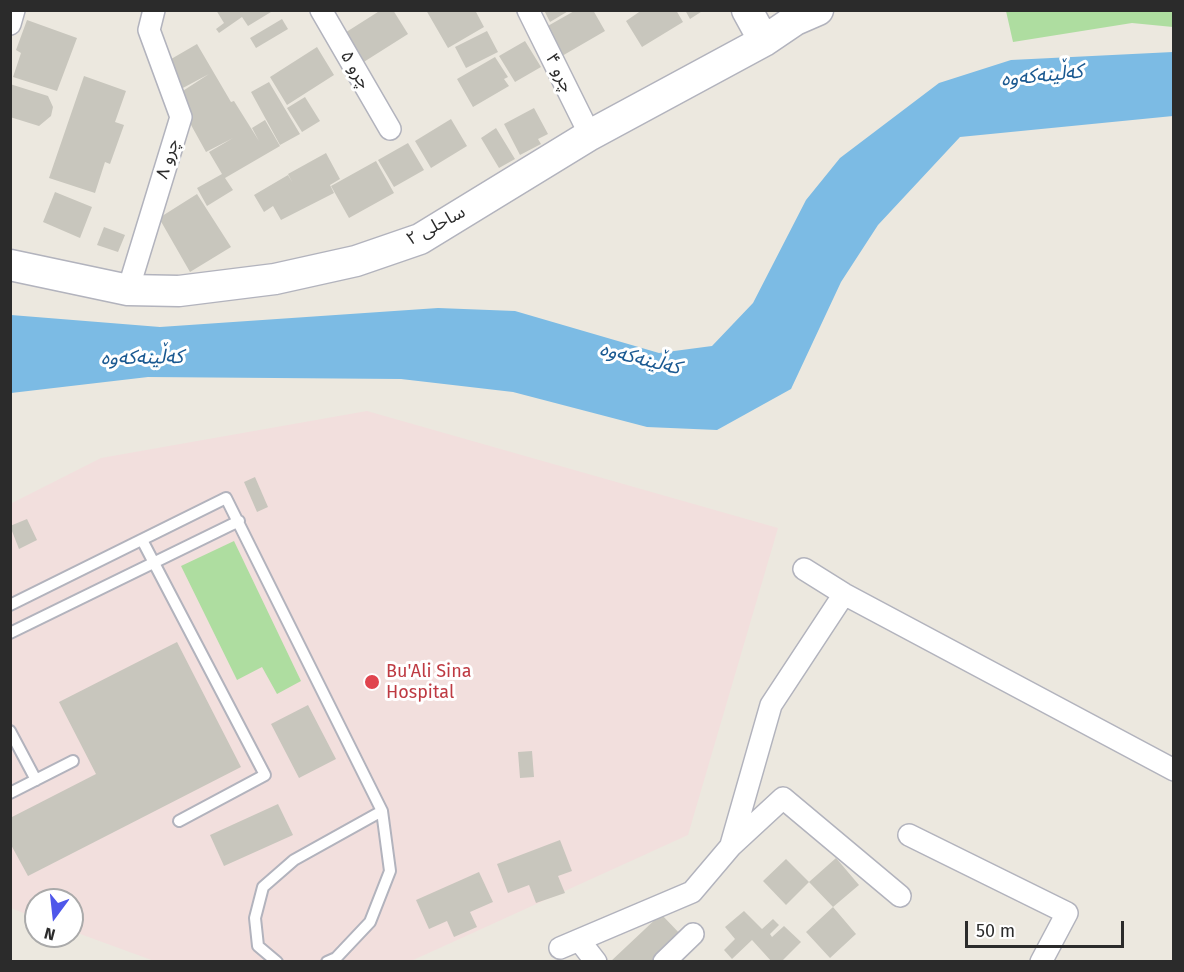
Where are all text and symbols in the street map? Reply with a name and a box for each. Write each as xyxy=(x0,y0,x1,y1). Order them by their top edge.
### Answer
street label: چرو ۵ xyxy=(335,47,375,93)
street label: چرو ۴ xyxy=(540,50,578,96)
water label: کەڵینەکەوە xyxy=(1000,60,1084,92)
street label: چرو ۸ xyxy=(152,136,184,182)
street label: ساحلی ۲ xyxy=(403,202,469,250)
water label: کەڵینەکەوە xyxy=(597,337,683,381)
water label: کەڵینەکەوە xyxy=(101,345,183,371)
place label: Bu'Ali Sina Hospital xyxy=(386,661,471,704)
marker: Bu'Ali Sina Hospital xyxy=(363,673,381,691)
north arrow xyxy=(24,888,84,948)
scale bar xyxy=(968,909,1127,947)
text: 50 m xyxy=(976,920,1015,942)
text: N xyxy=(42,923,57,944)

